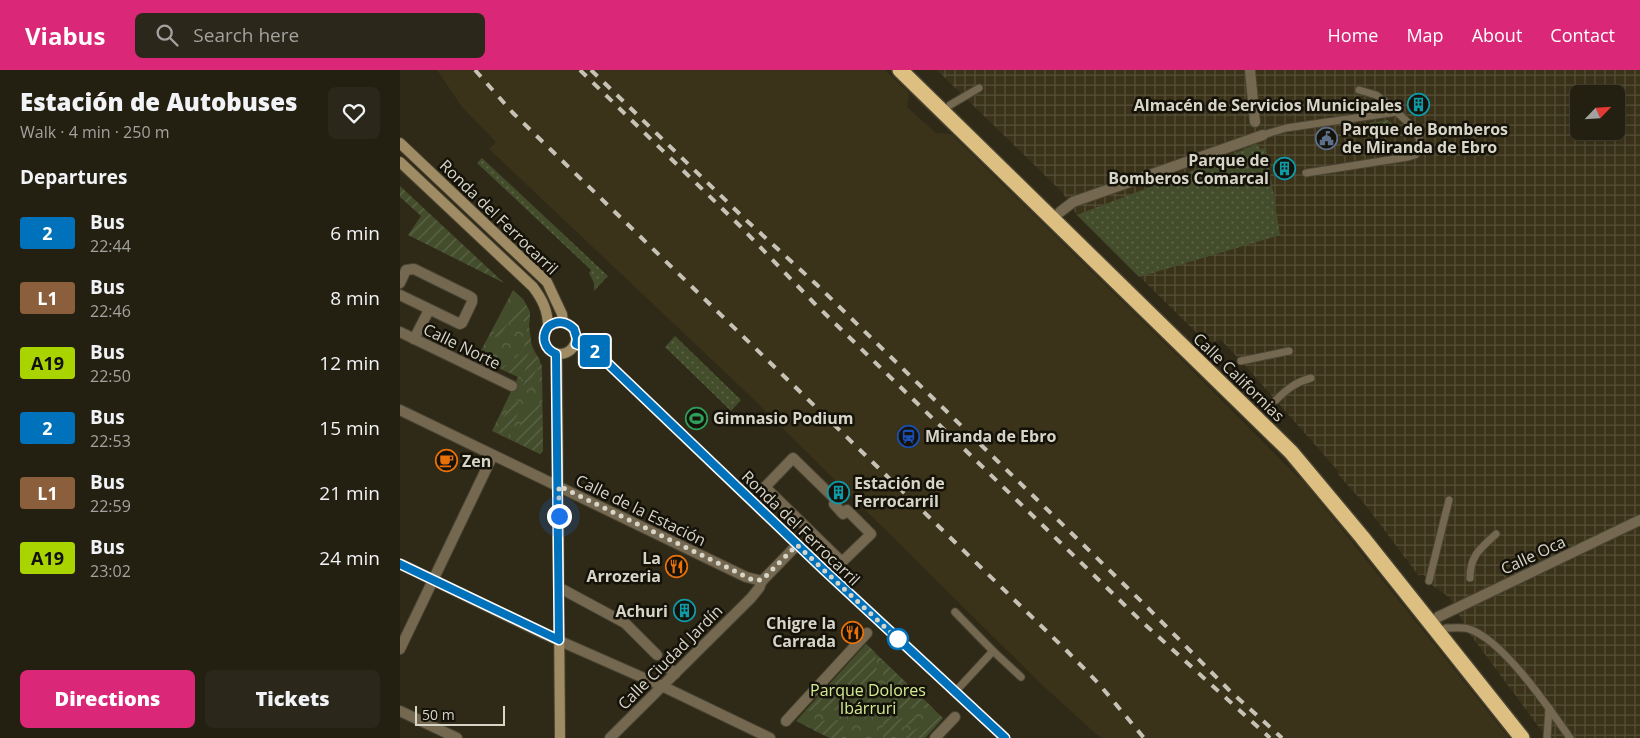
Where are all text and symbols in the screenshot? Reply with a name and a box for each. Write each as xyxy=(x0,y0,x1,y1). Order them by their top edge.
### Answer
search box xyxy=(135,13,485,58)
text: Viabus xyxy=(25,19,105,52)
icon: search xyxy=(153,21,181,49)
text: Search here xyxy=(193,22,299,48)
text: Home xyxy=(1328,23,1378,47)
text: Map xyxy=(1406,23,1444,47)
text: About xyxy=(1472,23,1522,47)
text: Contact xyxy=(1550,23,1615,47)
text: Estación de Autobuses xyxy=(20,85,297,118)
north arrow xyxy=(1570,85,1625,140)
map controls xyxy=(1570,85,1625,140)
button: heart xyxy=(328,87,380,139)
building icon: Almacén de Servicios Municipales xyxy=(1406,93,1430,117)
place label: Almacén de Servicios Municipales xyxy=(1134,94,1402,116)
place label: Parque de Bomberos de Miranda de Ebro xyxy=(1342,118,1508,158)
text: Walk · 4 min · 250 m xyxy=(20,121,170,143)
public building icon: Parque de Bomberos de Miranda de Ebro xyxy=(1314,126,1338,150)
place label: Parque de Bomberos Comarcal xyxy=(1108,149,1269,189)
street label: Ronda del Ferrocarril xyxy=(435,155,563,279)
building icon: Parque de Bomberos Comarcal xyxy=(1273,157,1297,181)
text: Departures xyxy=(20,164,127,190)
text: Bus xyxy=(90,209,125,235)
text: 6 min xyxy=(330,220,380,246)
text: 2 xyxy=(42,221,53,245)
text: 22:44 xyxy=(90,235,131,257)
text: Bus xyxy=(90,274,125,300)
text: 8 min xyxy=(330,285,380,311)
text: L1 xyxy=(37,286,58,310)
text: 22:46 xyxy=(90,300,131,322)
street label: Calle Norte xyxy=(420,318,504,374)
street label: Calle Californias xyxy=(1189,328,1289,426)
line badge: 2 xyxy=(579,335,611,367)
text: Bus xyxy=(90,339,125,365)
text: 2 xyxy=(590,339,600,363)
text: 12 min xyxy=(319,350,380,376)
text: A19 xyxy=(31,351,64,375)
text: 22:50 xyxy=(90,365,131,387)
text: Bus xyxy=(90,404,125,430)
sports icon: Gimnasio Podium xyxy=(685,406,709,430)
place label: Gimnasio Podium xyxy=(713,407,853,429)
text: 15 min xyxy=(319,415,380,441)
text: 2 xyxy=(42,416,53,440)
station icon: Miranda de Ebro xyxy=(897,424,921,448)
place label: Miranda de Ebro xyxy=(925,425,1056,447)
text: 22:53 xyxy=(90,430,131,452)
cafe icon: Zen xyxy=(434,449,458,473)
place label: Zen xyxy=(462,450,491,472)
street label: Ronda del Ferrocarril xyxy=(737,466,865,590)
text: Bus xyxy=(90,469,125,495)
street label: Calle de la Estación xyxy=(572,469,710,551)
place label: Estación de Ferrocarril xyxy=(854,472,945,512)
text: 21 min xyxy=(319,480,380,506)
building icon: Estación de Ferrocarril xyxy=(826,480,850,504)
text: L1 xyxy=(37,481,58,505)
text: 22:59 xyxy=(90,495,131,517)
your location xyxy=(547,504,572,529)
street label: Calle Oca xyxy=(1497,530,1569,580)
text: Bus xyxy=(90,534,125,560)
text: 24 min xyxy=(319,545,380,571)
text: A19 xyxy=(31,546,64,570)
place label: La Arrozeria xyxy=(586,547,661,587)
restaurant icon: La Arrozeria xyxy=(665,555,689,579)
text: 23:02 xyxy=(90,560,131,582)
building icon: Achuri xyxy=(672,599,696,623)
street label: Calle Ciudad Jardín xyxy=(613,600,727,714)
place label: Achuri xyxy=(616,600,668,622)
place label: Chigre la Carrada xyxy=(766,612,836,652)
restaurant icon: Chigre la Carrada xyxy=(840,620,864,644)
unlabelled marker xyxy=(887,628,909,650)
button: Directions xyxy=(20,670,195,728)
button: Tickets xyxy=(205,670,380,728)
park label: Parque Dolores Ibárruri xyxy=(810,679,926,719)
scale bar xyxy=(415,703,505,726)
text: 50 m xyxy=(422,705,455,724)

